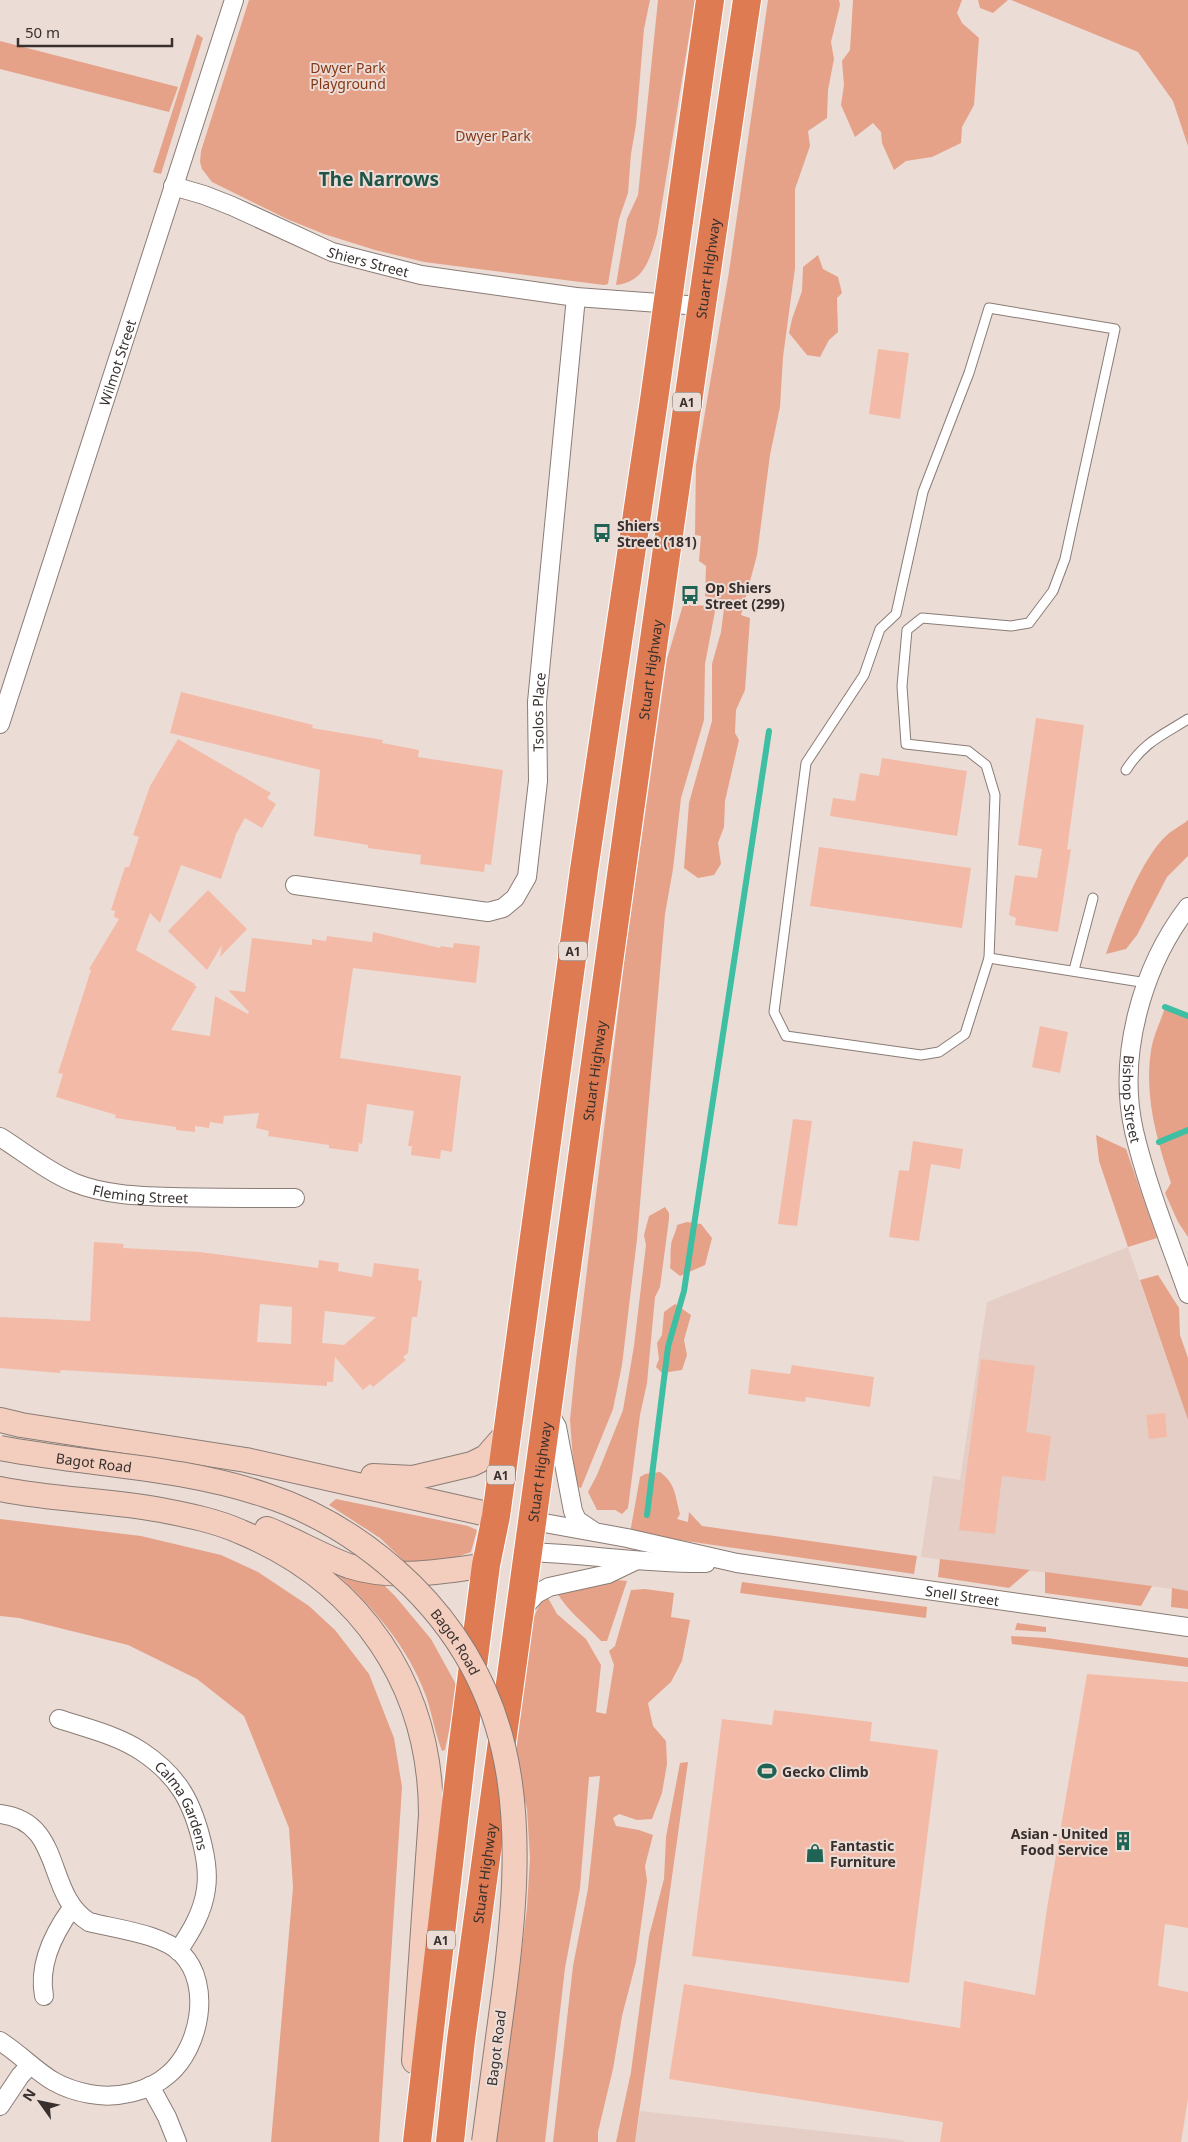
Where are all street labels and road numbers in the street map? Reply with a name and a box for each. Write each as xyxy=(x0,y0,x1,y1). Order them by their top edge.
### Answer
street label: Stuart Highway xyxy=(691,216,724,320)
street label: Shiers Street xyxy=(324,242,411,281)
street label: Wilmot Street xyxy=(94,317,140,408)
road number: A1 xyxy=(673,392,701,412)
street label: Stuart Highway xyxy=(633,617,666,721)
street label: Tsolos Place xyxy=(527,671,549,752)
road number: A1 xyxy=(559,941,587,960)
street label: Stuart Highway xyxy=(578,1018,610,1122)
street label: Bishop Street xyxy=(1119,1054,1146,1145)
street label: Fleming Street xyxy=(91,1180,188,1207)
street label: Stuart Highway xyxy=(523,1420,555,1523)
street label: Bagot Road xyxy=(55,1448,133,1476)
road number: A1 xyxy=(487,1466,515,1484)
street label: Snell Street xyxy=(924,1580,1001,1610)
street label: Bagot Road xyxy=(427,1604,485,1678)
street label: Calma Gardens xyxy=(151,1756,213,1852)
street label: Stuart Highway xyxy=(468,1821,500,1925)
road number: A1 xyxy=(427,1930,455,1950)
street label: Bagot Road xyxy=(482,2009,510,2087)

